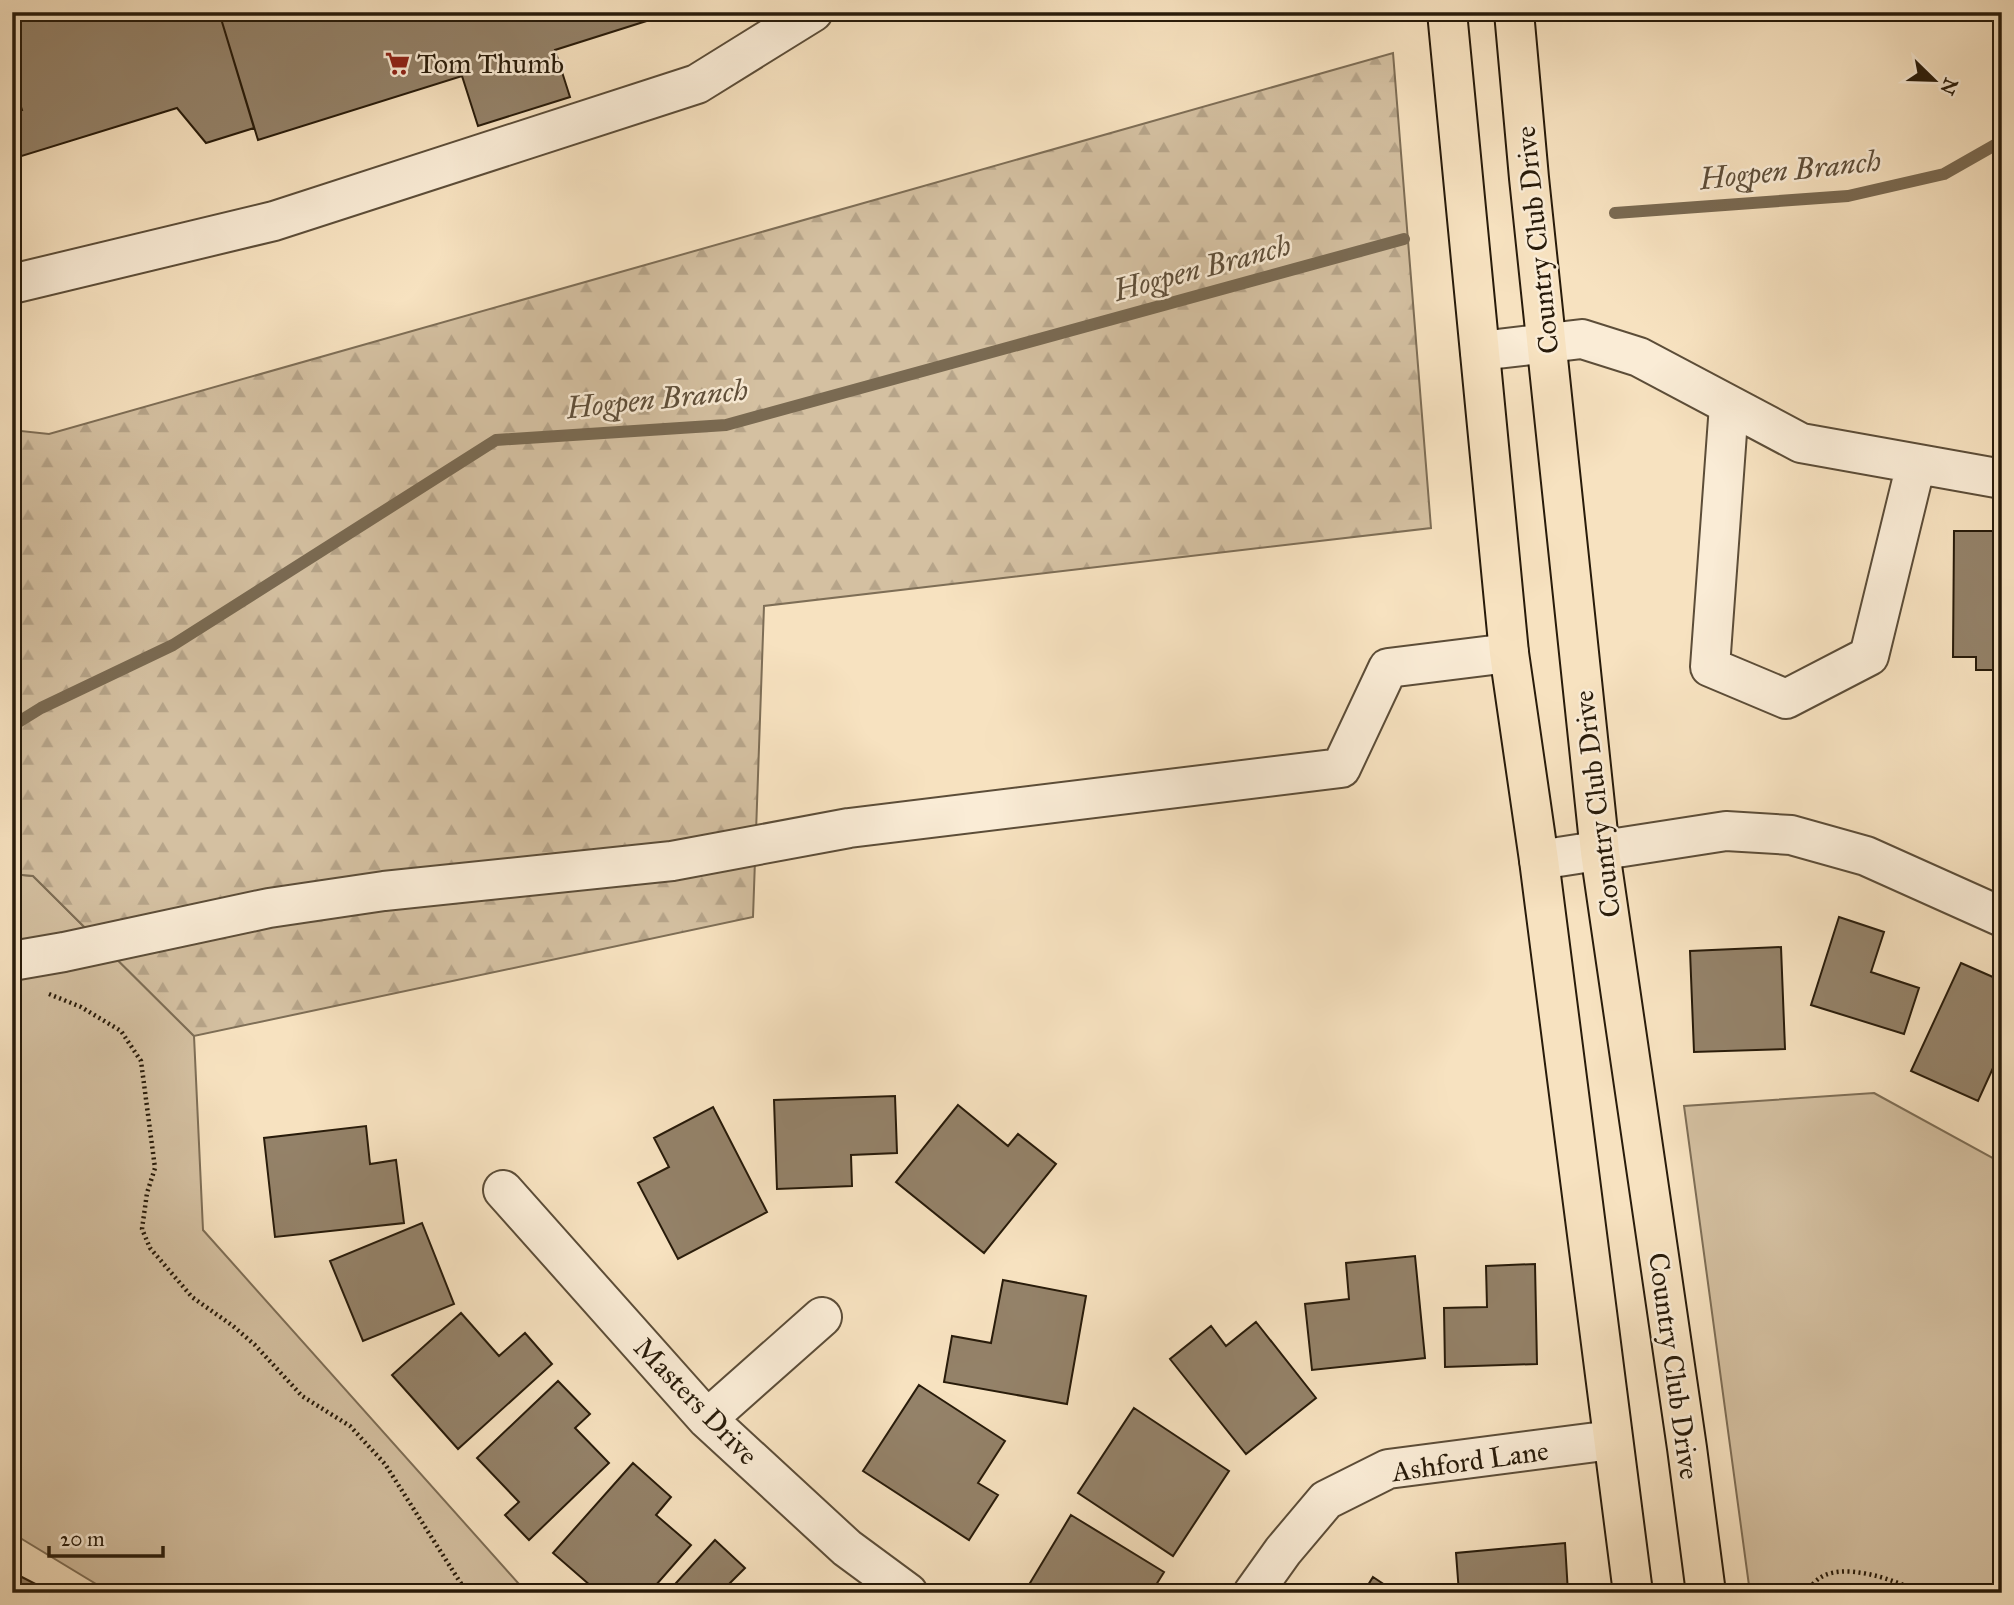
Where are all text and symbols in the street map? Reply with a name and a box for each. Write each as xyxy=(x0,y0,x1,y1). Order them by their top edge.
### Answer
place label: Tom Thumb xyxy=(417,46,564,81)
north arrow xyxy=(1898,46,1968,116)
supermarket icon: Tom Thumb xyxy=(383,49,411,77)
text: N xyxy=(1935,75,1963,98)
street label: Country Club Drive xyxy=(1508,124,1566,356)
water label: Hogpen Branch xyxy=(1696,143,1883,199)
water label: Hogpen Branch xyxy=(1108,227,1295,310)
water label: Hogpen Branch xyxy=(563,372,750,428)
street label: Country Club Drive xyxy=(1566,688,1628,920)
street label: Country Club Drive xyxy=(1641,1250,1707,1482)
street label: Masters Drive xyxy=(626,1330,766,1472)
street label: Ashford Lane xyxy=(1388,1433,1551,1489)
scale bar xyxy=(49,1514,163,1558)
text: 20 m xyxy=(60,1526,105,1552)

